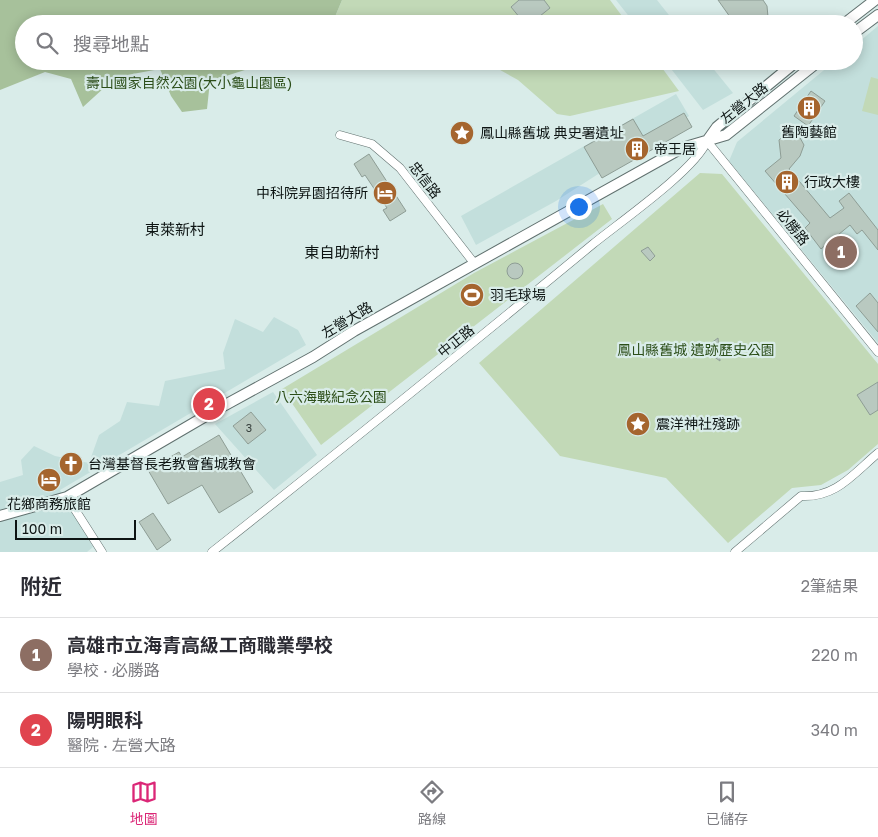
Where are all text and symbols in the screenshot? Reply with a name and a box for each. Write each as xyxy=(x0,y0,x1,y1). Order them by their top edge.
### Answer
search box xyxy=(15,15,863,70)
icon: search xyxy=(33,29,61,57)
text: 搜尋地點 xyxy=(73,32,149,55)
park label: 壽山國家自然公園(大小龜山園區) xyxy=(86,74,292,91)
street label: 左營大路 xyxy=(717,78,771,127)
building icon: 舊陶藝館 xyxy=(796,95,822,121)
place icon: 鳳山縣舊城 典史署遺址 xyxy=(449,120,475,146)
place label: 舊陶藝館 xyxy=(781,123,837,140)
place label: 鳳山縣舊城 典史署遺址 xyxy=(480,124,624,141)
building icon: 帝王居 xyxy=(624,136,650,162)
place label: 帝王居 xyxy=(654,140,696,157)
street label: 忠信路 xyxy=(406,158,445,201)
building icon: 行政大樓 xyxy=(774,169,800,195)
place label: 行政大樓 xyxy=(804,173,860,190)
hotel icon: 中科院昇園招待所 xyxy=(372,180,398,206)
place label: 中科院昇園招待所 xyxy=(256,184,368,201)
your location xyxy=(566,194,592,220)
street label: 必勝路 xyxy=(774,205,813,248)
district label: 東萊新村 xyxy=(145,220,205,238)
pin: 1 xyxy=(825,233,857,271)
district label: 東自助新村 xyxy=(304,243,380,261)
sports icon: 羽毛球場 xyxy=(459,282,485,308)
place label: 羽毛球場 xyxy=(490,286,546,303)
street label: 左營大路 xyxy=(318,298,375,341)
street label: 中正路 xyxy=(434,321,477,360)
park label: 鳳山縣舊城 遺跡歷史公園 xyxy=(617,341,775,358)
pin: 2 xyxy=(193,385,225,423)
park label: 八六海戰紀念公園 xyxy=(275,388,387,405)
place icon: 震洋神社殘跡 xyxy=(625,411,651,437)
place label: 震洋神社殘跡 xyxy=(656,415,740,432)
house number: 3 xyxy=(246,421,252,434)
church icon: 台灣基督長老教會舊城教會 xyxy=(58,451,84,477)
place label: 台灣基督長老教會舊城教會 xyxy=(88,455,256,472)
hotel icon: 花鄉商務旅館 xyxy=(36,467,62,493)
place label: 花鄉商務旅館 xyxy=(7,495,91,512)
scale bar xyxy=(15,517,136,540)
text: 100 m xyxy=(22,520,62,537)
text: 附近 xyxy=(20,573,62,599)
text: 2筆結果 xyxy=(801,576,858,596)
text: 高雄市立海青高級工商職業學校 xyxy=(67,633,333,656)
text: 1 xyxy=(32,645,40,665)
text: 220 m xyxy=(811,645,858,665)
text: 學校 · 必勝路 xyxy=(67,660,160,680)
text: 陽明眼科 xyxy=(67,708,143,731)
text: 2 xyxy=(31,720,41,740)
text: 340 m xyxy=(811,720,858,740)
text: 醫院 · 左營大路 xyxy=(67,735,176,755)
tab: 地圖 xyxy=(130,778,158,828)
tab: 路線 xyxy=(418,778,446,828)
tab: 已儲存 xyxy=(706,778,748,828)

